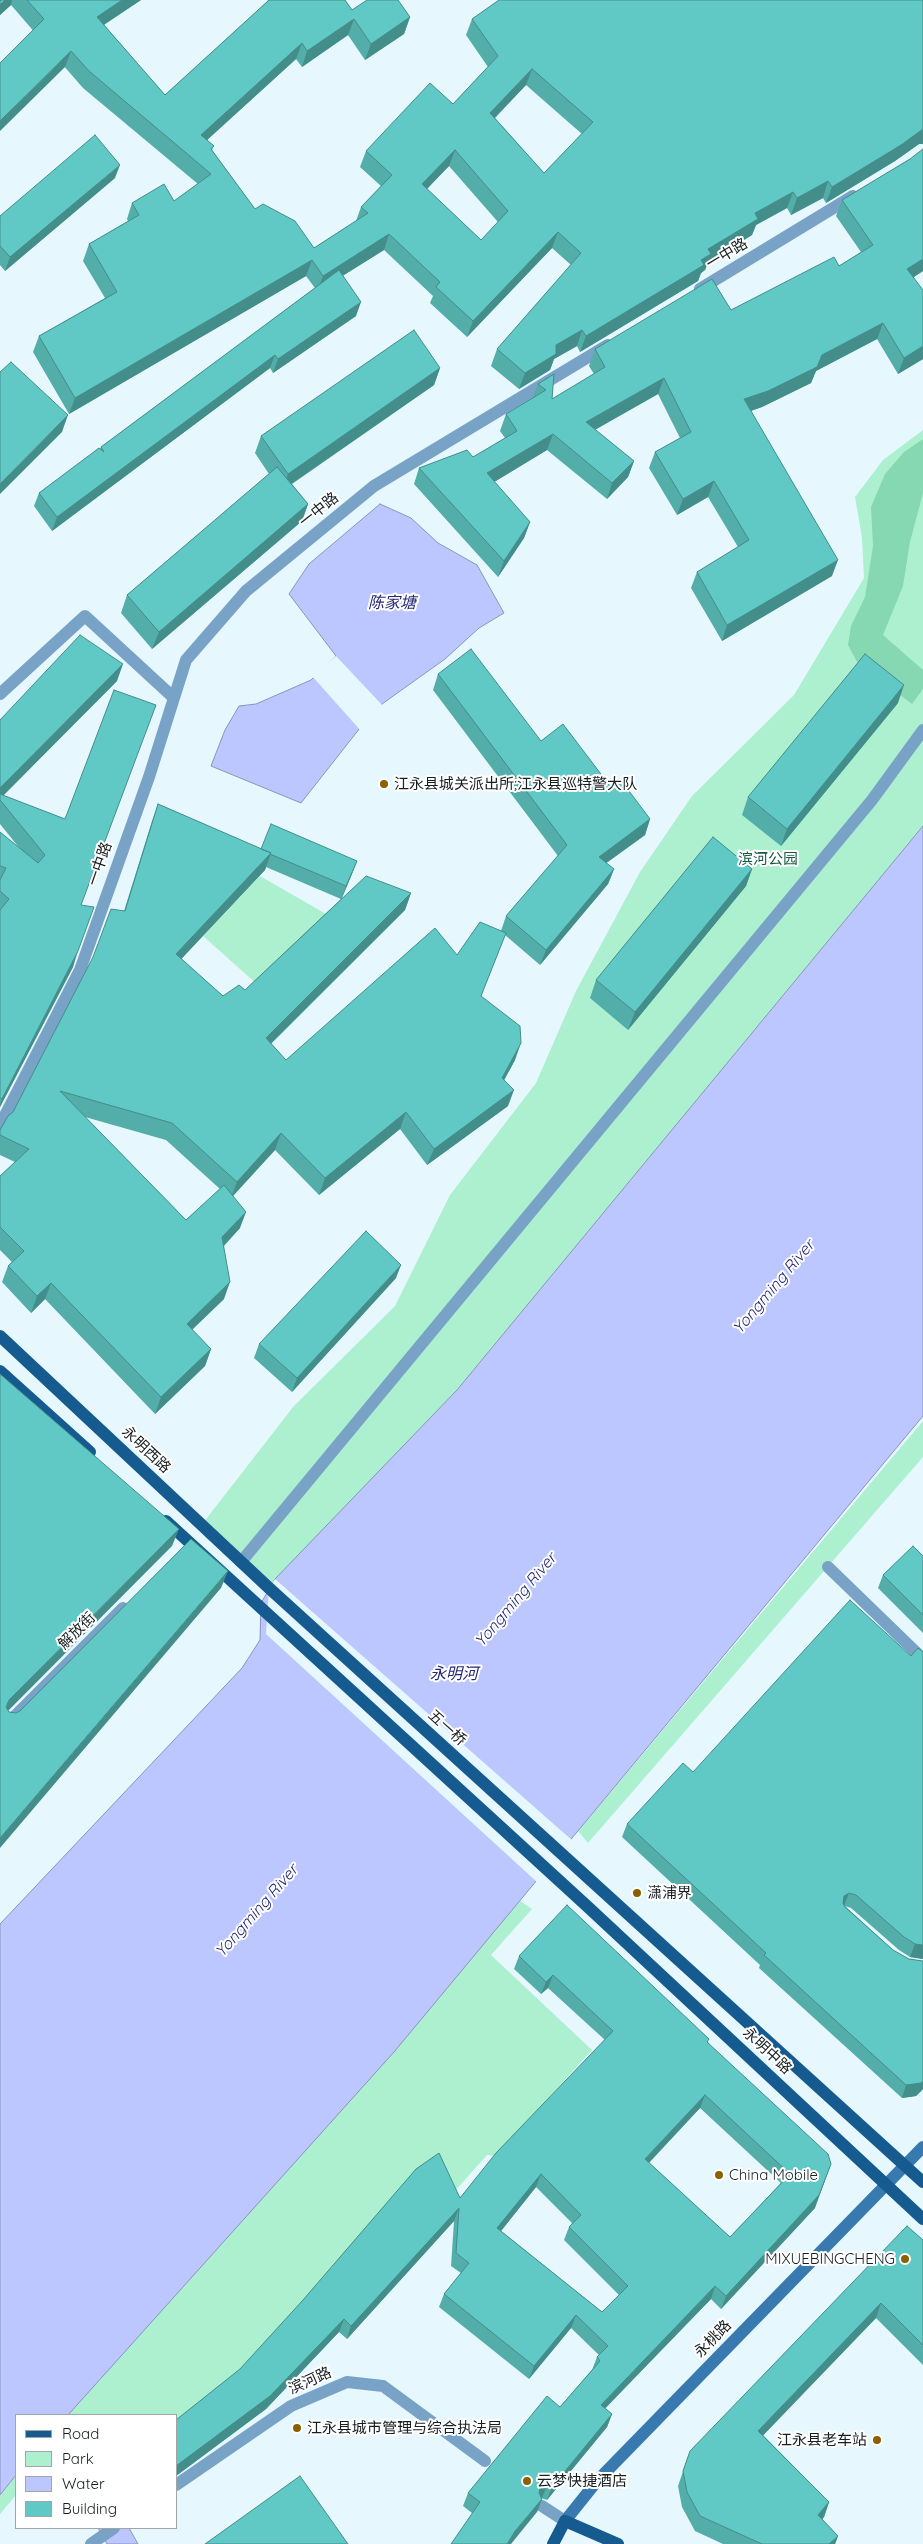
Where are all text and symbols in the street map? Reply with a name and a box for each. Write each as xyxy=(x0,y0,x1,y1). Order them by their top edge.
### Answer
street label: 一中路 xyxy=(703,235,751,273)
street label: 一中路 xyxy=(296,489,342,531)
water label: 陈家塘 xyxy=(368,593,416,613)
place label: 江永县城关派出所;江永县巡特警大队 xyxy=(394,775,637,793)
marker: 江永县城关派出所;江永县巡特警大队 xyxy=(378,778,390,790)
street label: 一中路 xyxy=(84,840,116,888)
park label: 滨河公园 xyxy=(738,850,798,868)
water label: Yongming River xyxy=(729,1236,819,1338)
street label: 永明西路 xyxy=(118,1423,174,1477)
water label: Yongming River xyxy=(471,1549,561,1651)
street label: 解放街 xyxy=(55,1609,99,1653)
water label: 永明河 xyxy=(430,1664,478,1684)
street label: 五一桥 xyxy=(424,1706,470,1750)
water label: Yongming River xyxy=(212,1861,302,1961)
place label: 潇浦界 xyxy=(647,1884,692,1902)
marker: 潇浦界 xyxy=(631,1887,643,1899)
street label: 永明中路 xyxy=(739,2024,795,2078)
place label: China Mobile xyxy=(729,2166,818,2184)
marker: China Mobile xyxy=(713,2169,725,2181)
place label: MIXUEBINGCHENG xyxy=(765,2250,895,2268)
marker: MIXUEBINGCHENG xyxy=(899,2253,911,2265)
street label: 永桃路 xyxy=(691,2317,735,2361)
street label: 滨河路 xyxy=(286,2364,334,2398)
legend xyxy=(15,2414,178,2529)
place label: 江永县城市管理与综合执法局 xyxy=(307,2419,502,2437)
marker: 江永县城市管理与综合执法局 xyxy=(291,2422,303,2434)
text: Road xyxy=(62,2424,99,2443)
place label: 江永县老车站 xyxy=(777,2431,867,2449)
marker: 江永县老车站 xyxy=(871,2434,883,2446)
text: Park xyxy=(62,2449,94,2468)
place label: 云梦快捷酒店 xyxy=(537,2472,627,2490)
text: Water xyxy=(62,2474,105,2493)
marker: 云梦快捷酒店 xyxy=(521,2475,533,2487)
text: Building xyxy=(62,2499,117,2518)

